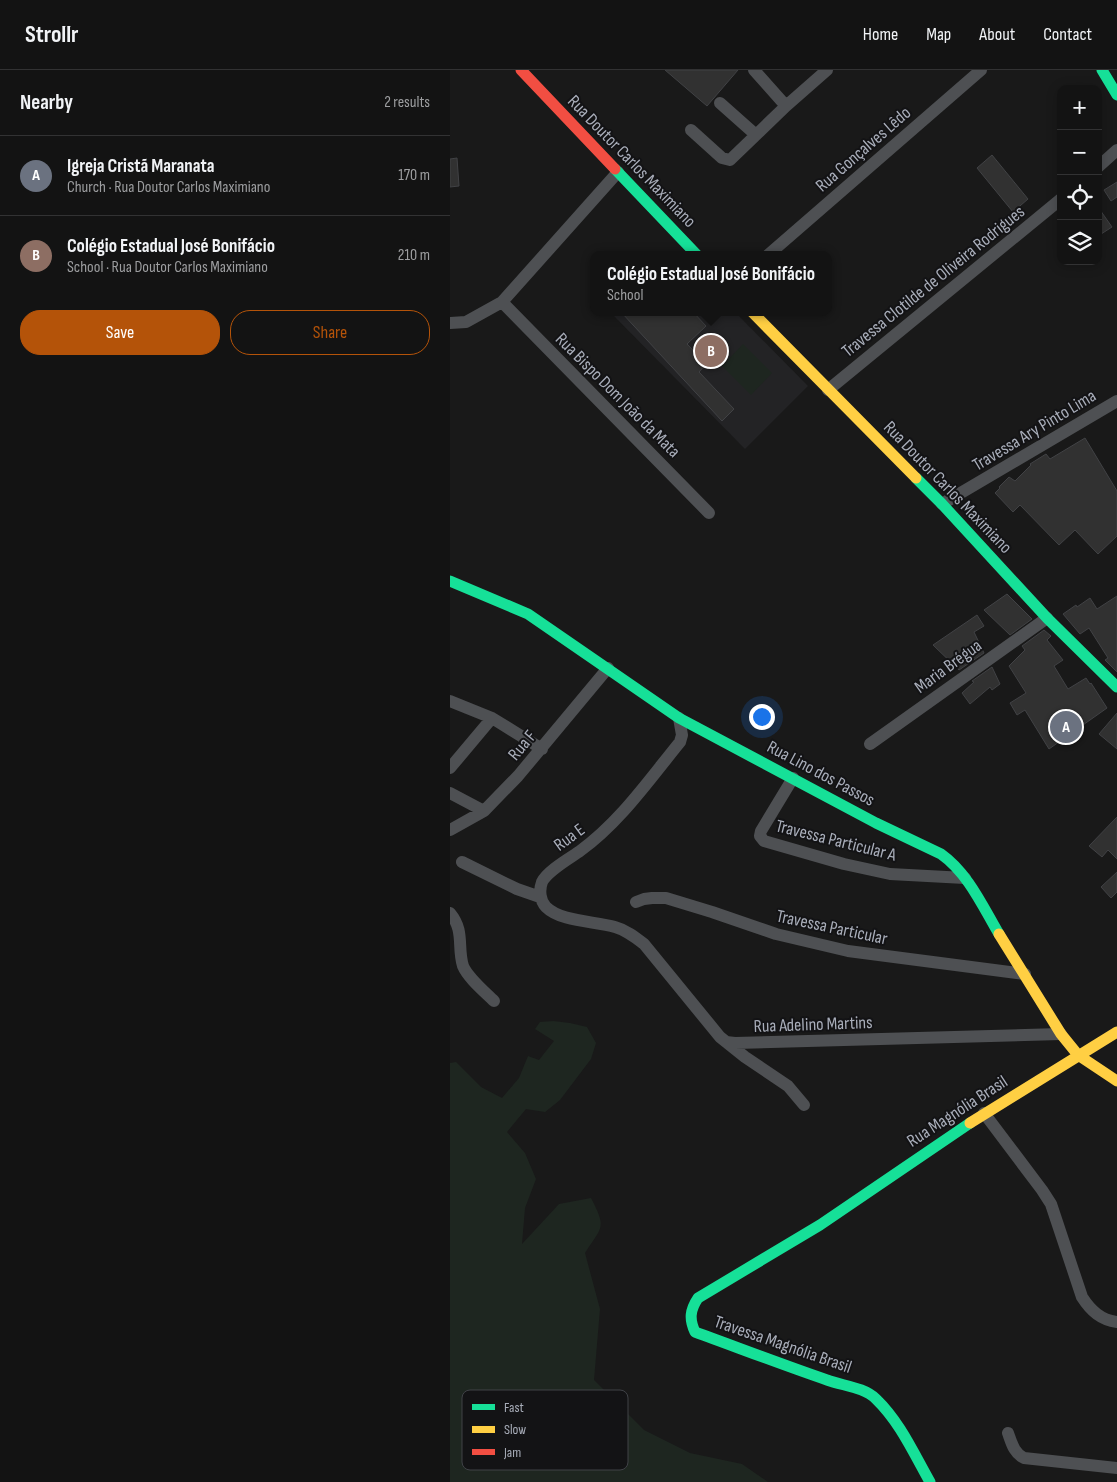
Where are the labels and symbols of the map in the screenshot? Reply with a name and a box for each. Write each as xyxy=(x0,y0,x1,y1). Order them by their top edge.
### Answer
street label: Rua Doutor Carlos Maximiano xyxy=(563,91,700,232)
street label: Rua Gonçalves Lêdo xyxy=(811,102,915,196)
street label: Travessa Clotilde de Oliveira Rodrigues xyxy=(838,201,1029,362)
street label: Rua Bispo Dom João da Mata xyxy=(551,329,684,462)
pin: B xyxy=(695,332,727,370)
street label: Travessa Ary Pinto Lima xyxy=(969,385,1100,476)
street label: Rua Doutor Carlos Maximiano xyxy=(879,417,1016,558)
street label: Maria Brégua xyxy=(911,635,986,698)
your location xyxy=(749,704,775,730)
pin: A xyxy=(1050,708,1082,746)
street label: Rua F xyxy=(504,726,541,765)
street label: Rua Lino dos Passos xyxy=(763,736,878,811)
street label: Travessa Particular A xyxy=(773,815,899,866)
street label: Rua E xyxy=(550,819,589,856)
street label: Travessa Particular xyxy=(775,905,889,949)
street label: Rua Adelino Martins xyxy=(753,1012,873,1037)
street label: Rua Magnólia Brasil xyxy=(903,1071,1011,1152)
street label: Travessa Magnólia Brasil xyxy=(711,1311,854,1378)
legend xyxy=(462,1390,628,1470)
text: Fast xyxy=(504,1399,524,1416)
text: Slow xyxy=(504,1421,526,1438)
text: Jam xyxy=(503,1444,521,1461)

